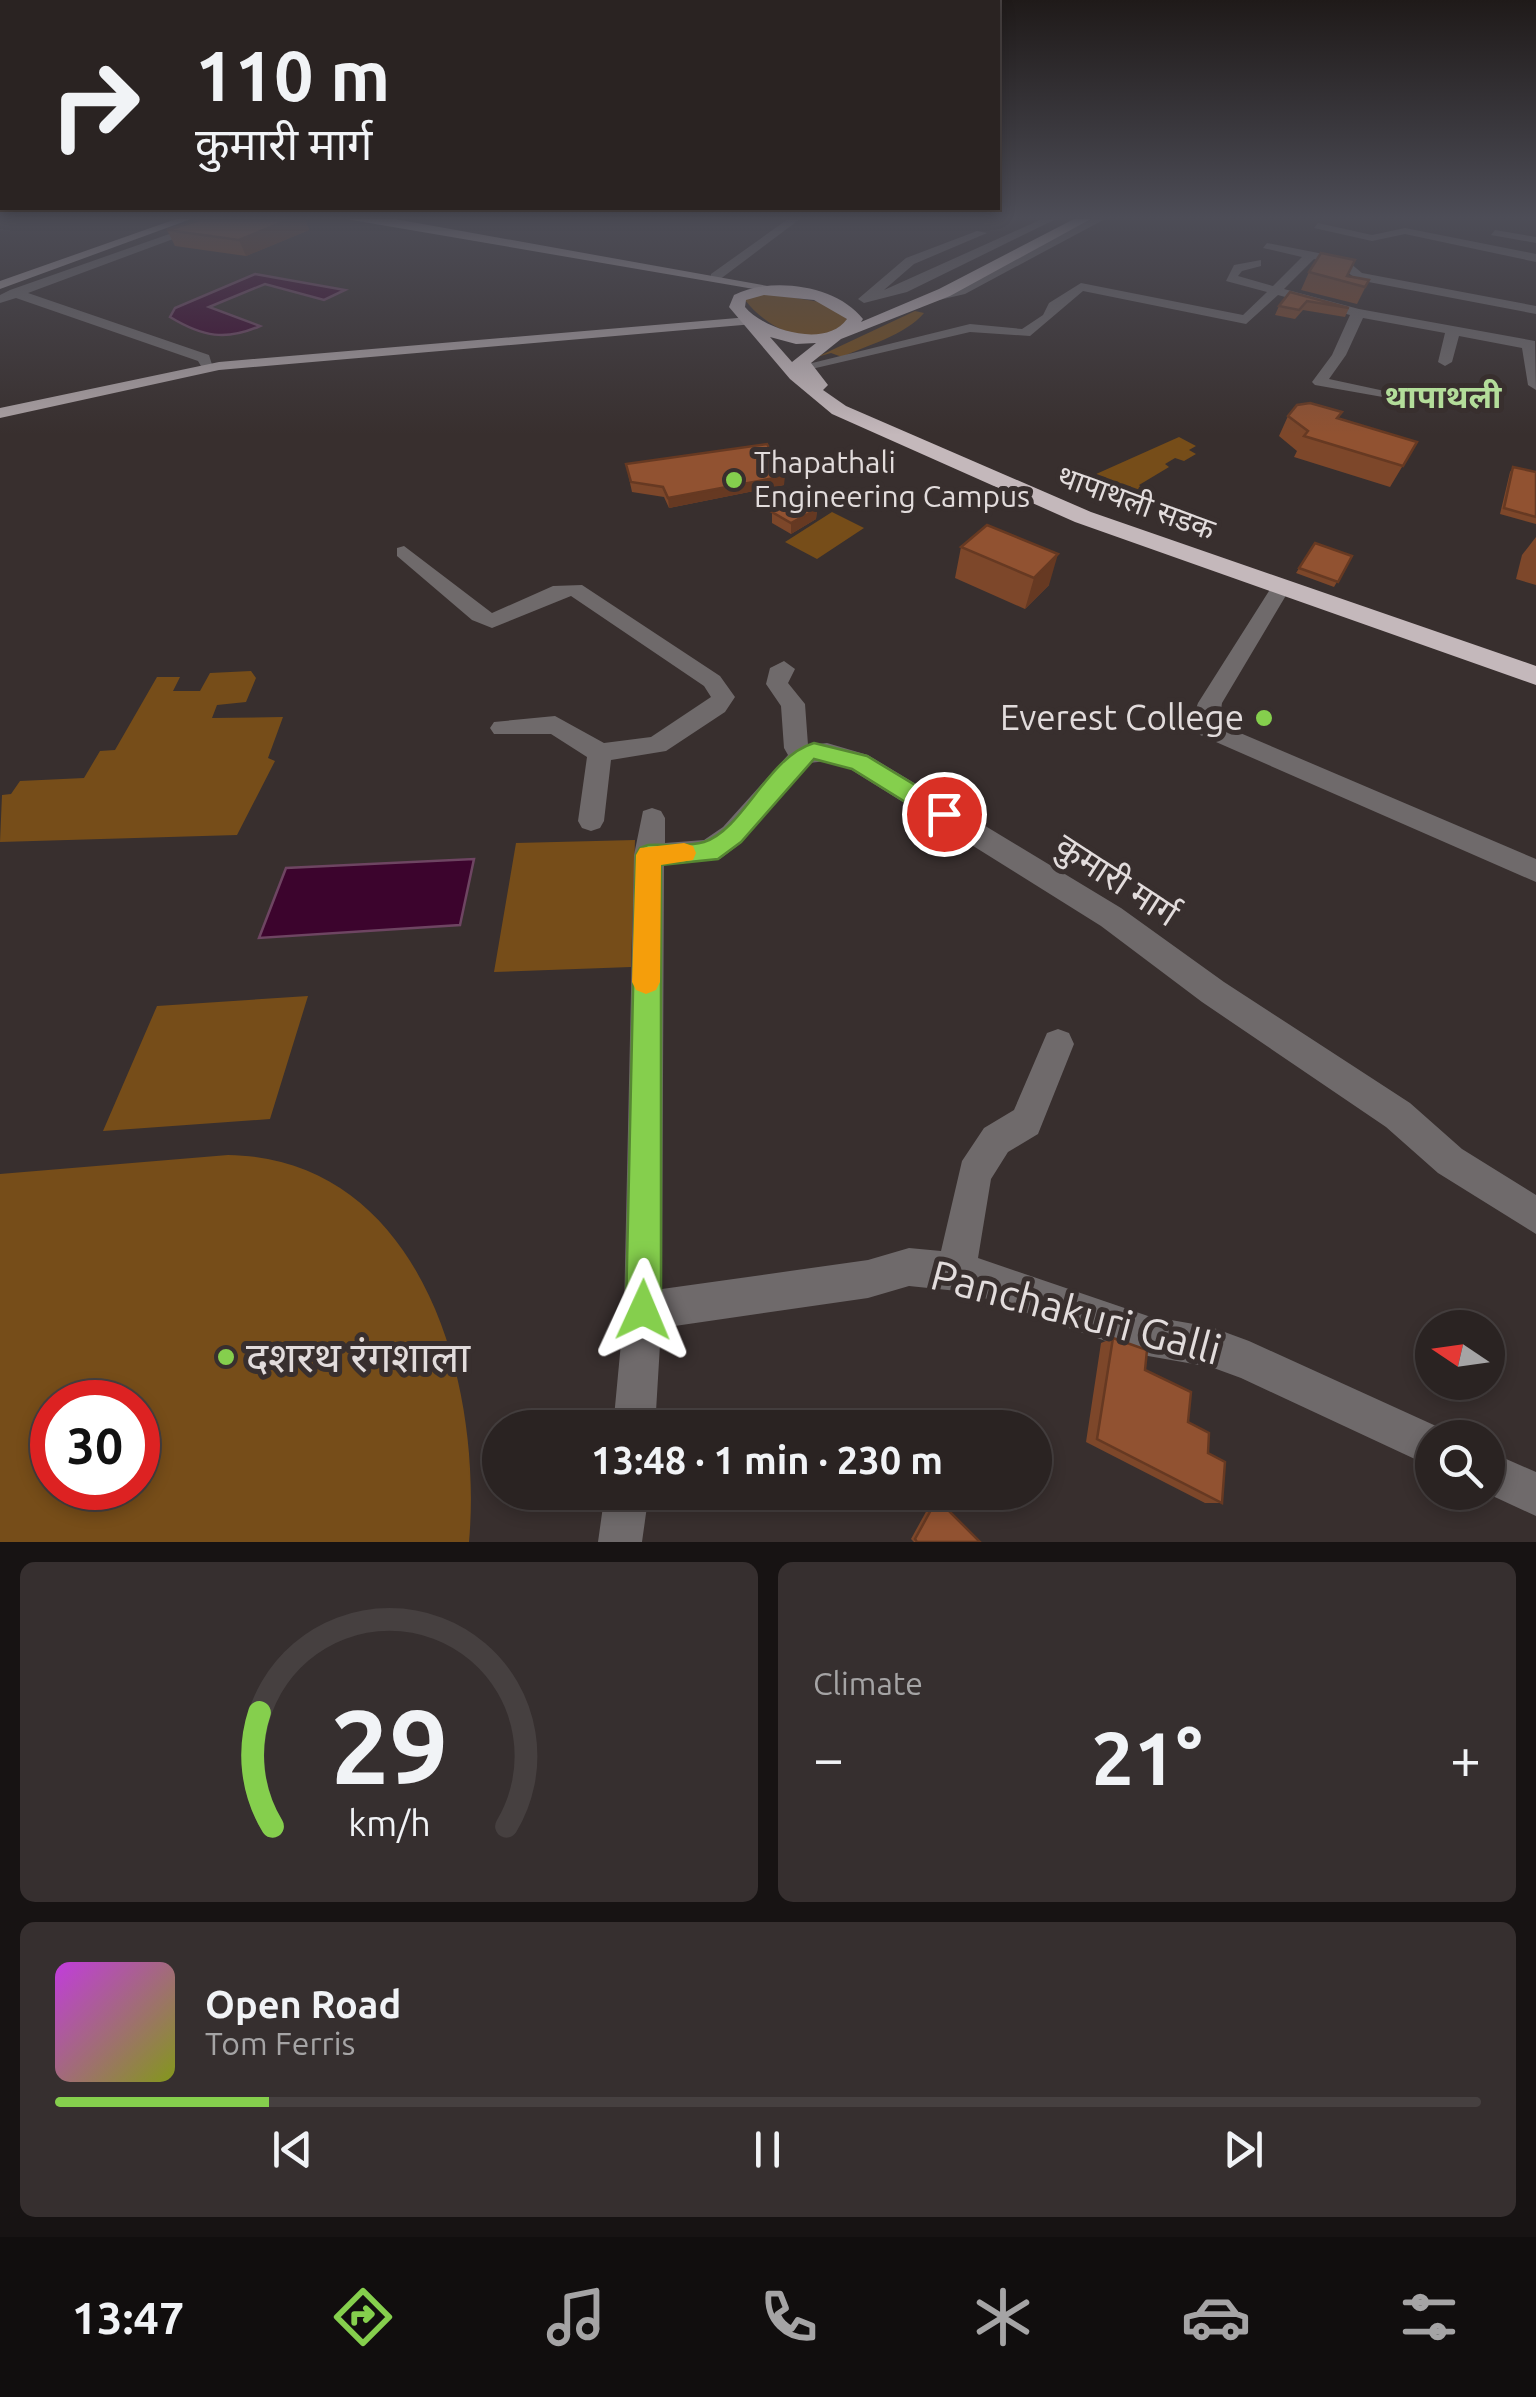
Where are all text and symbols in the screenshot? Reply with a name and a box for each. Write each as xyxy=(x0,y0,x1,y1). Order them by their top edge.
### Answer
text: 110 m xyxy=(195,36,390,114)
icon: right xyxy=(30,40,160,170)
text: कुमारी मार्ग xyxy=(195,118,372,169)
district label: थापाथली xyxy=(1384,378,1502,414)
place label: Thapathali Engineering Campus xyxy=(754,445,1030,513)
street label: थापाथली सडक xyxy=(1053,458,1221,547)
marker: Thapathali Engineering Campus xyxy=(723,469,745,491)
place label: Everest College xyxy=(1000,697,1244,737)
marker: Everest College xyxy=(1253,707,1275,729)
pin xyxy=(902,772,987,857)
icon: arrive xyxy=(917,787,972,842)
street label: कुमारी मार्ग xyxy=(1048,825,1187,936)
street label: Panchakuri Galli xyxy=(926,1250,1226,1373)
position arrow xyxy=(591,1258,695,1362)
north arrow xyxy=(1415,1310,1505,1400)
map controls xyxy=(1415,1310,1505,1510)
place label: दशरथ रंगशाला xyxy=(246,1333,471,1380)
marker: दशरथ रंगशाला xyxy=(215,1346,237,1368)
speed limit sign: 30 xyxy=(30,1380,160,1510)
button: search xyxy=(1415,1420,1505,1510)
text: 13:48 · 1 min · 230 m xyxy=(591,1439,943,1481)
text: Climate xyxy=(813,1665,923,1701)
text: 29 xyxy=(330,1687,448,1804)
text: 21° xyxy=(1091,1715,1203,1799)
text: − xyxy=(813,1727,844,1788)
text: + xyxy=(1450,1727,1481,1788)
text: km/h xyxy=(348,1803,430,1843)
text: Open Road xyxy=(205,1983,401,2025)
text: Tom Ferris xyxy=(205,2025,355,2061)
icon: previous xyxy=(265,2122,320,2177)
icon: pause xyxy=(740,2122,795,2177)
icon: next xyxy=(1216,2122,1271,2177)
icon: directions xyxy=(328,2282,398,2352)
icon: music xyxy=(541,2282,611,2352)
icon: phone xyxy=(754,2282,824,2352)
icon: climate xyxy=(968,2282,1038,2352)
icon: car xyxy=(1181,2282,1251,2352)
icon: filters xyxy=(1394,2282,1464,2352)
text: 13:47 xyxy=(72,2292,184,2343)

